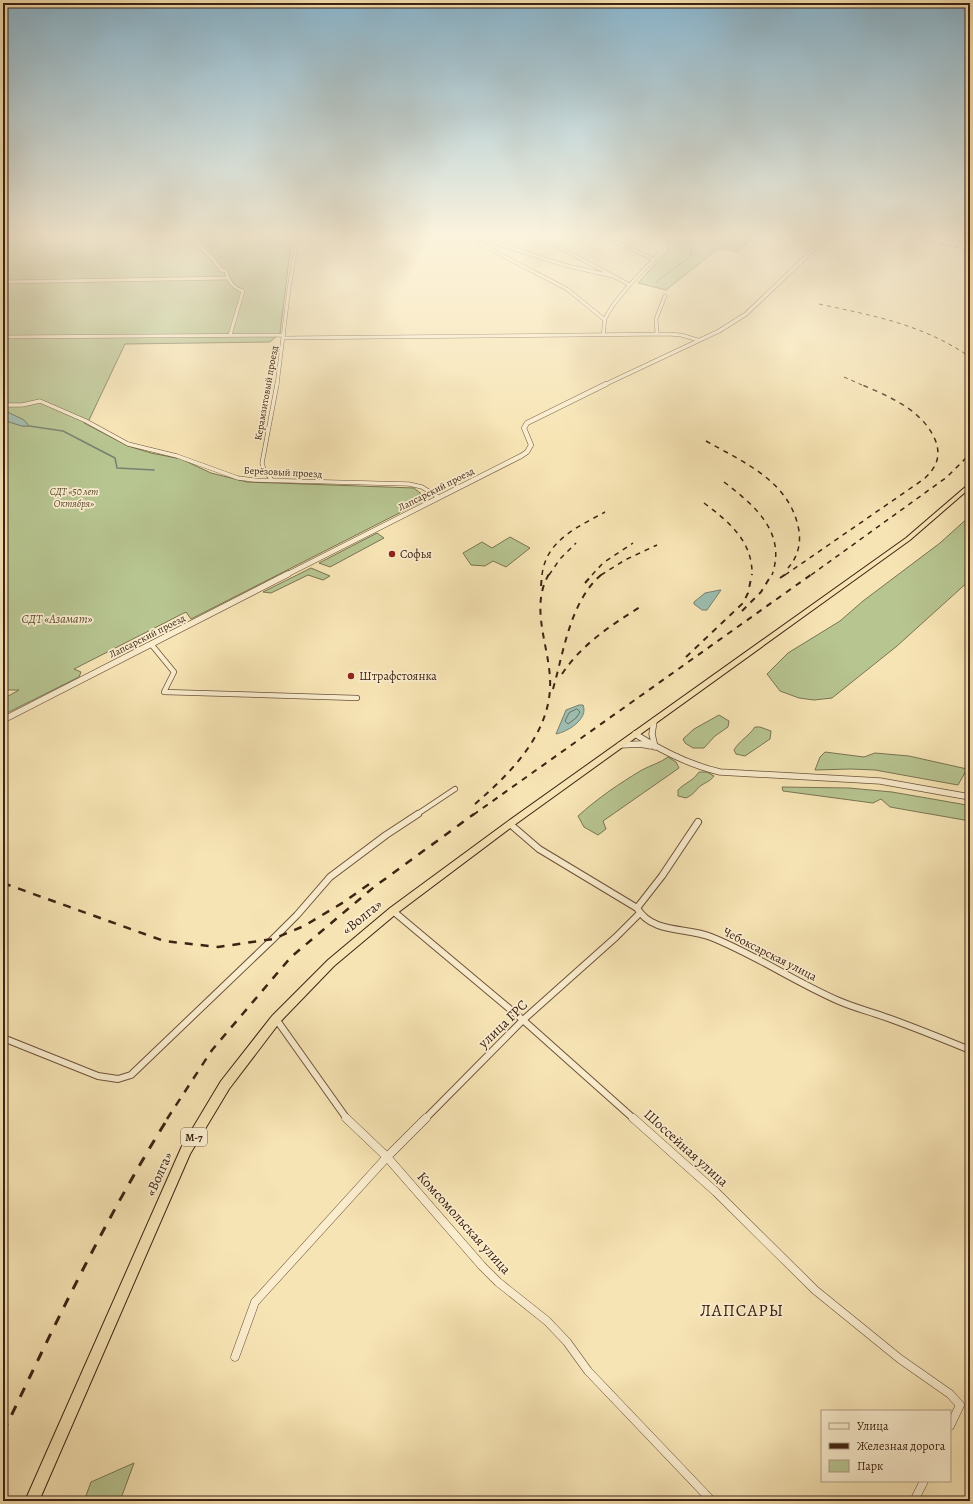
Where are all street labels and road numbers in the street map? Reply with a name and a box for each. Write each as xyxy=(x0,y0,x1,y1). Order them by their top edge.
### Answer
street label: Керамзитовый проезд xyxy=(251,345,282,442)
street label: Берёзовый проезд xyxy=(243,463,323,482)
street label: Лапсарский проезд xyxy=(396,464,477,515)
street label: Лапсарский проезд xyxy=(107,611,188,662)
street label: «Волга» xyxy=(338,895,386,939)
street label: Чебоксарская улица xyxy=(720,923,820,985)
street label: улица ГРС xyxy=(473,996,532,1053)
street label: Шоссейная улица xyxy=(640,1105,733,1192)
road number: М-7 xyxy=(181,1128,207,1146)
street label: «Волга» xyxy=(141,1149,177,1199)
street label: Комсомольская улица xyxy=(413,1168,516,1279)

